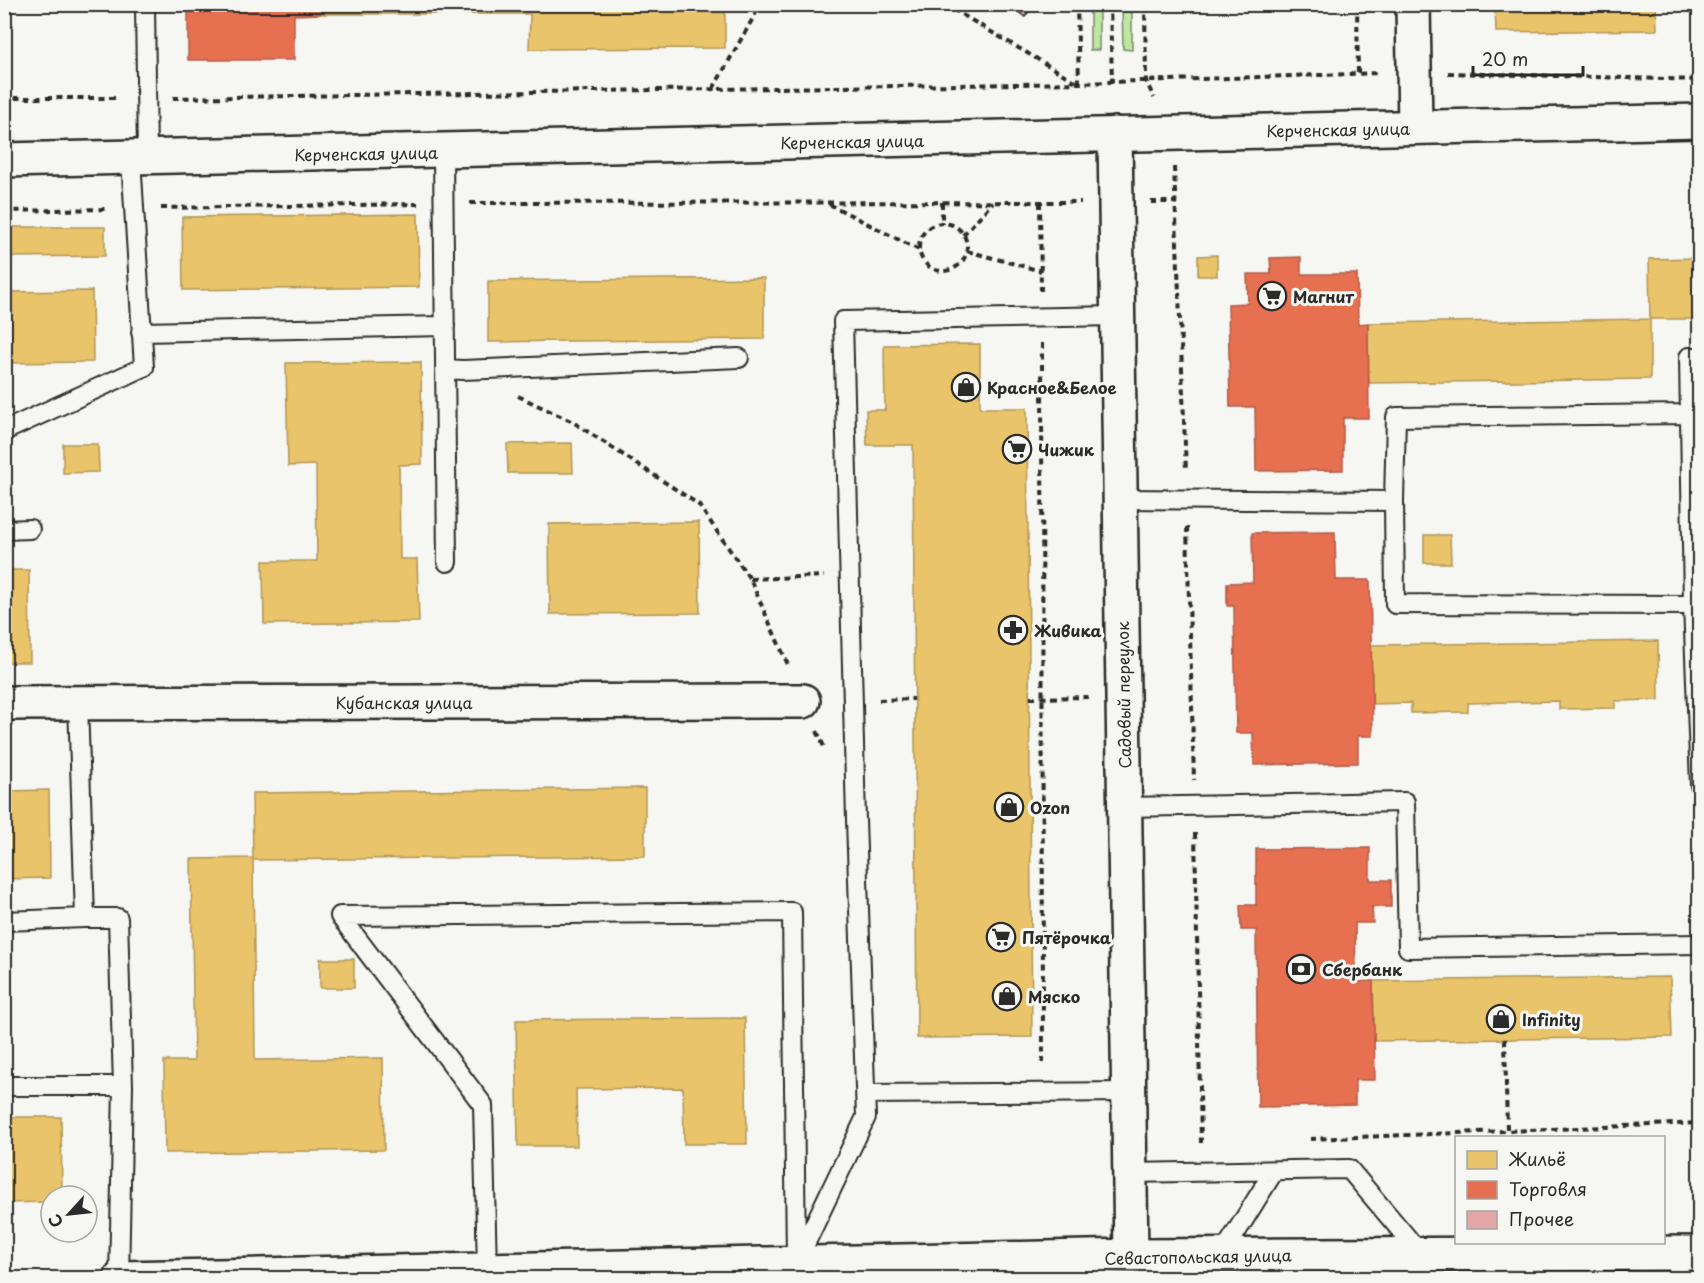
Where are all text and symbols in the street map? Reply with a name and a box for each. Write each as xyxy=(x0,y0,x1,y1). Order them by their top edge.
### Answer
scale bar xyxy=(1473,39,1582,77)
text: 20 m xyxy=(1482,45,1528,72)
street label: Керченская улица xyxy=(1266,116,1410,142)
street label: Керченская улица xyxy=(780,128,924,154)
street label: Керченская улица xyxy=(294,140,438,166)
supermarket icon: Магнит xyxy=(1256,280,1288,312)
place label: Магнит xyxy=(1293,284,1355,308)
shop icon: Красное&Белое xyxy=(950,371,982,403)
place label: Красное&Белое xyxy=(987,375,1117,399)
supermarket icon: Чижик xyxy=(1001,433,1033,465)
place label: Чижик xyxy=(1038,437,1095,461)
pharmacy icon: Живика xyxy=(997,614,1029,646)
place label: Живика xyxy=(1034,618,1102,642)
street label: Садовый переулок xyxy=(1110,621,1136,769)
street label: Кубанская улица xyxy=(335,690,473,714)
shop icon: Ozon xyxy=(993,791,1025,823)
place label: Ozon xyxy=(1030,795,1070,819)
supermarket icon: Пятёрочка xyxy=(985,921,1017,953)
place label: Пятёрочка xyxy=(1022,925,1111,949)
bank icon: Сбербанк xyxy=(1285,953,1317,985)
place label: Сбербанк xyxy=(1322,957,1403,981)
shop icon: Мяско xyxy=(991,980,1023,1012)
place label: Мяско xyxy=(1028,984,1080,1008)
shop icon: Infinity xyxy=(1485,1003,1517,1035)
place label: Infinity xyxy=(1522,1007,1581,1031)
legend xyxy=(1455,1136,1665,1244)
text: Жильё xyxy=(1508,1145,1566,1172)
text: Торговля xyxy=(1509,1175,1587,1202)
north arrow xyxy=(39,1184,99,1244)
text: Прочее xyxy=(1509,1205,1574,1232)
text: С xyxy=(41,1210,68,1232)
street label: Севастопольская улица xyxy=(1104,1242,1292,1270)

